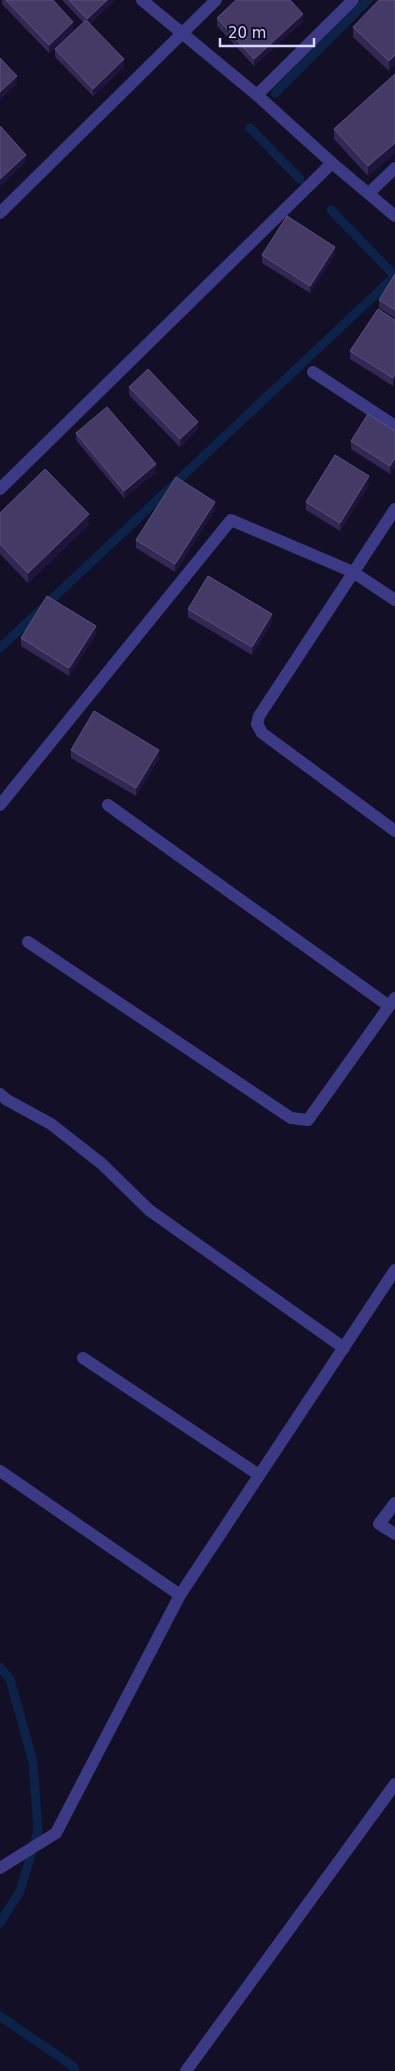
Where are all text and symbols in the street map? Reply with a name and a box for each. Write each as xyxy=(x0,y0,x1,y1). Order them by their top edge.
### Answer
scale bar xyxy=(220,15,314,47)
text: 20 m xyxy=(228,24,266,42)

